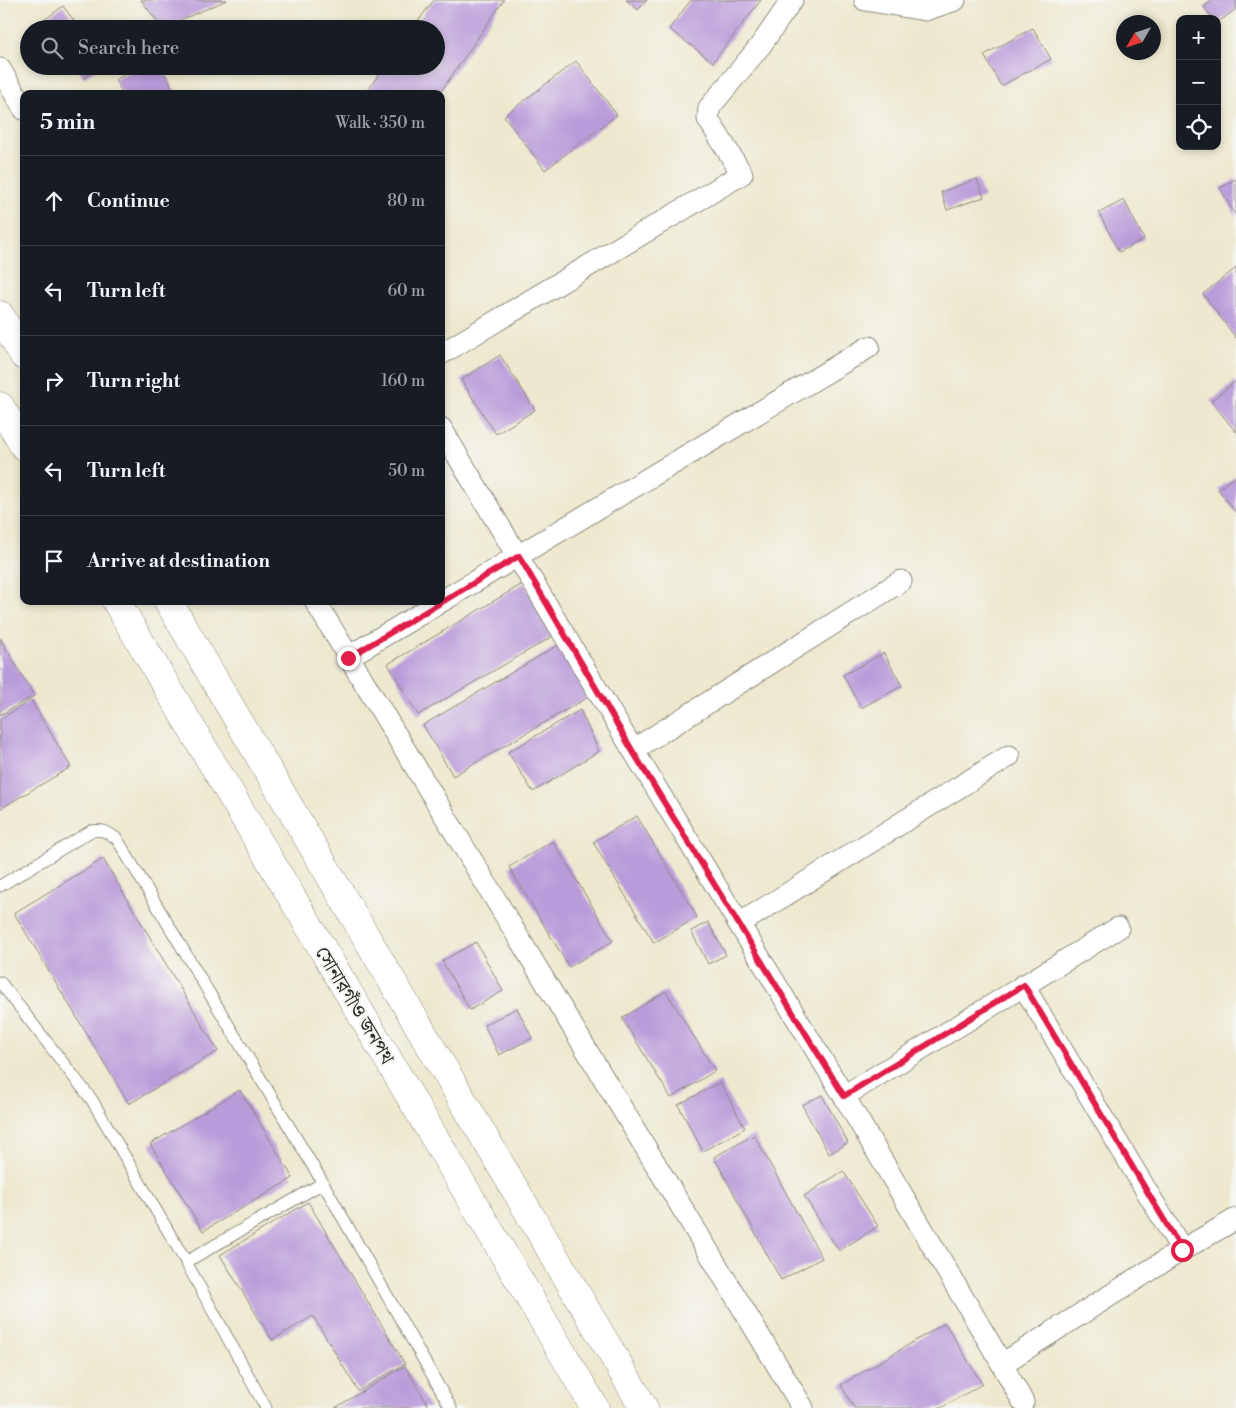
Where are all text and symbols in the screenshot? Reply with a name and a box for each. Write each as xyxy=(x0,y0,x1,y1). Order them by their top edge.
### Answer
north arrow xyxy=(1116,15,1161,60)
map controls xyxy=(1176,15,1221,150)
button: + xyxy=(1176,15,1221,60)
search box xyxy=(20,20,445,75)
icon: search xyxy=(38,34,66,62)
text: Search here xyxy=(78,36,179,60)
button: − xyxy=(1176,60,1221,105)
button: locate xyxy=(1176,105,1221,150)
text: 5 min xyxy=(40,110,95,136)
text: Walk · 350 m xyxy=(336,113,425,133)
icon: ahead xyxy=(40,187,68,215)
text: Continue xyxy=(87,189,170,213)
text: 80 m xyxy=(387,191,425,211)
icon: left xyxy=(40,277,68,305)
text: Turn left xyxy=(87,279,166,303)
text: 60 m xyxy=(387,281,425,301)
icon: right xyxy=(40,367,68,395)
text: Turn right xyxy=(87,369,180,393)
text: 160 m xyxy=(381,371,425,391)
icon: left xyxy=(40,457,68,485)
text: Turn left xyxy=(87,459,166,483)
text: 50 m xyxy=(388,461,425,481)
icon: arrive xyxy=(40,547,68,575)
text: Arrive at destination xyxy=(87,549,270,573)
route end xyxy=(337,647,360,670)
street label: সোনারগাঁও জনপথ xyxy=(309,942,400,1070)
route start xyxy=(1171,1239,1194,1262)

